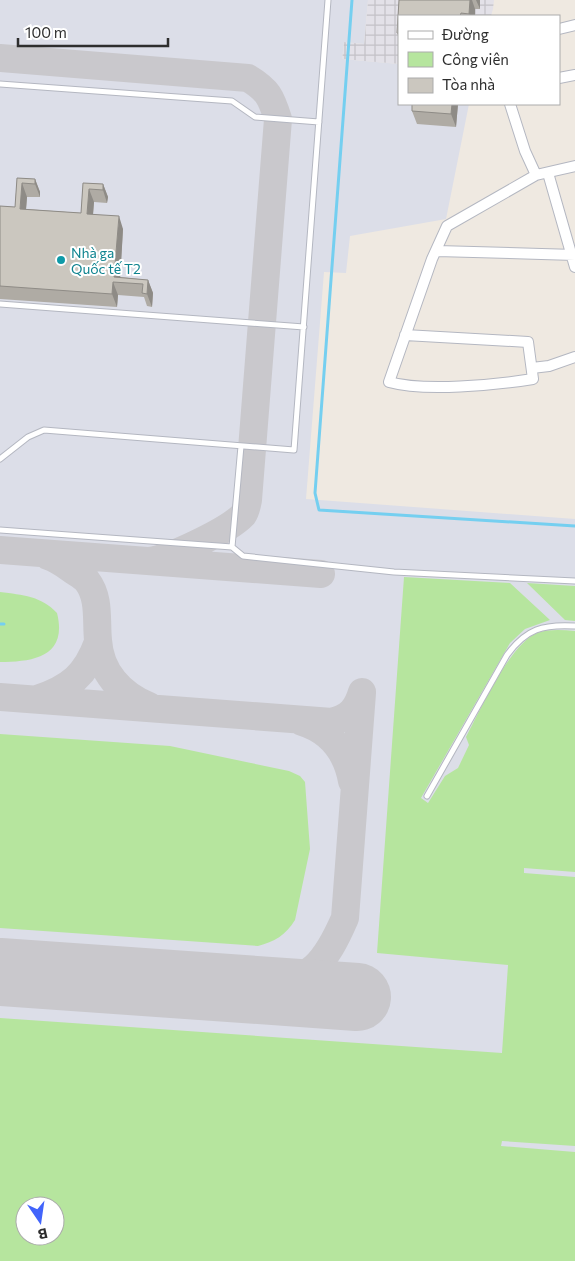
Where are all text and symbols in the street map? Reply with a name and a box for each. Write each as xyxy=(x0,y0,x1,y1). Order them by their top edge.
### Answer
scale bar xyxy=(18,15,168,47)
legend xyxy=(398,15,560,105)
text: 100 m xyxy=(25,23,67,41)
text: Đường xyxy=(441,25,489,43)
text: Công viên xyxy=(442,50,509,68)
text: Tòa nhà xyxy=(442,75,495,93)
place label: Nhà ga Quốc tế T2 xyxy=(71,244,141,277)
marker: Nhà ga Quốc tế T2 xyxy=(55,254,67,266)
north arrow xyxy=(15,1196,65,1246)
text: B xyxy=(37,1225,49,1243)

